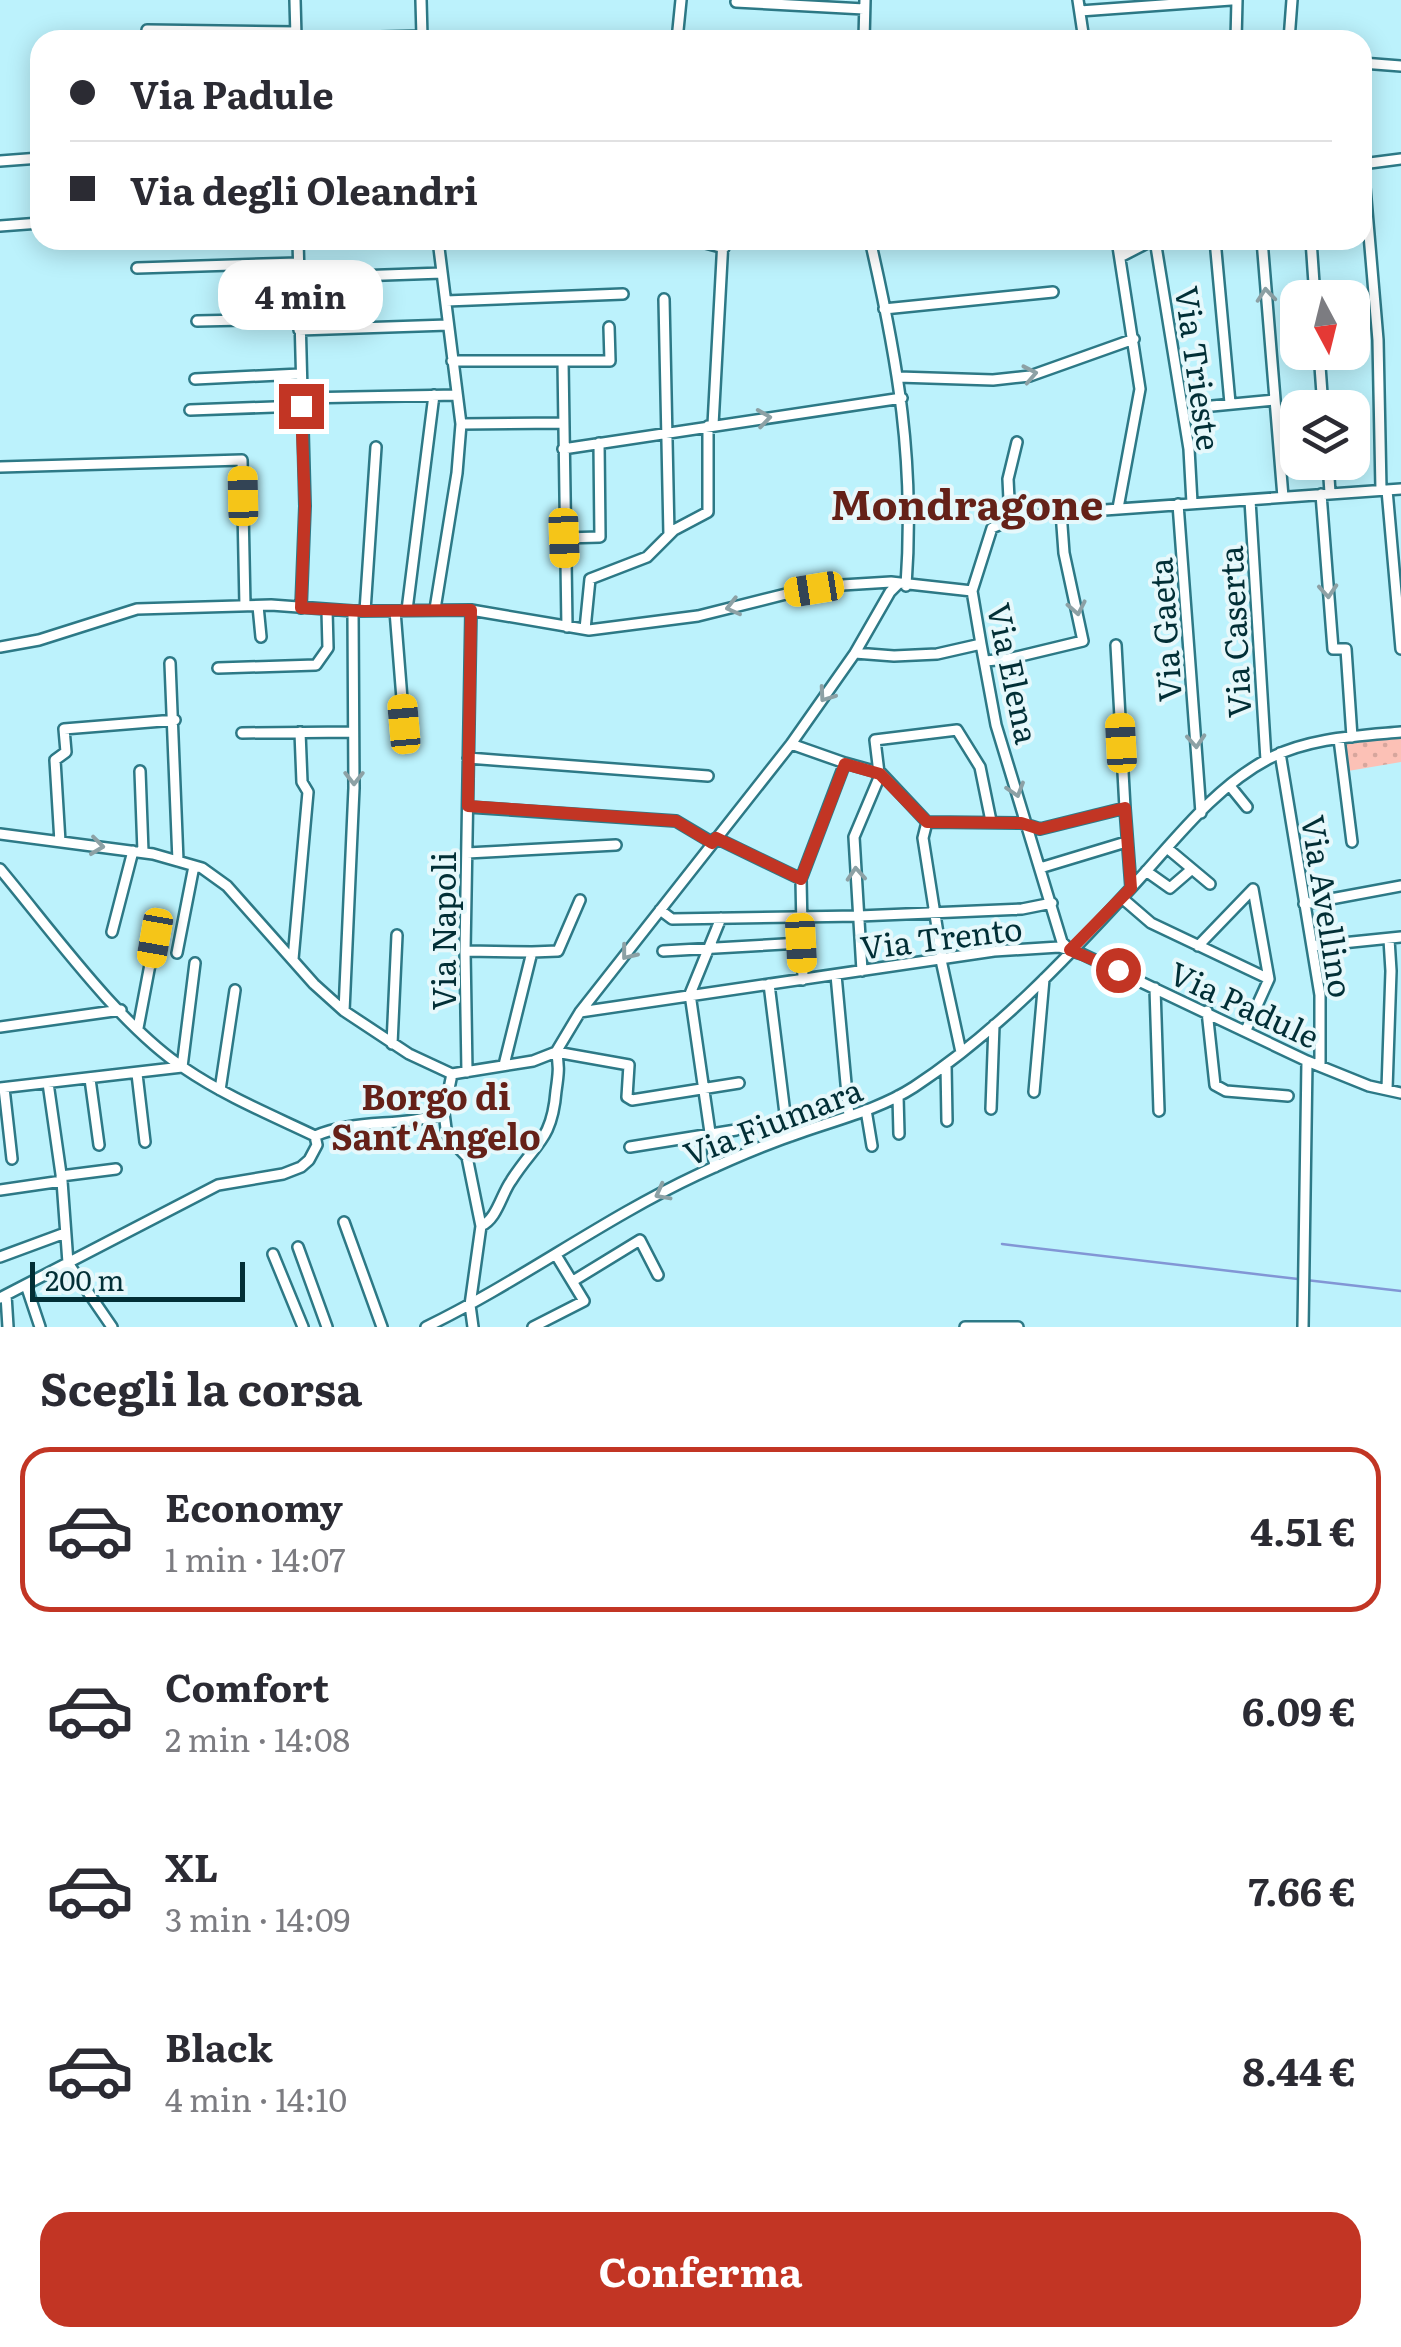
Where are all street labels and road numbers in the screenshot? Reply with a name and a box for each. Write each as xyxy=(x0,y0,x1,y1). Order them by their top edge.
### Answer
street label: Via Trieste xyxy=(1165,283,1235,453)
street label: Via Caserta xyxy=(1204,544,1261,719)
street label: Via Gaeta xyxy=(1134,555,1192,704)
street label: Via Elena xyxy=(977,598,1053,749)
street label: Via Avellino xyxy=(1291,811,1367,1001)
street label: Via Napoli xyxy=(418,852,466,1010)
street label: Via Trento xyxy=(857,902,1025,970)
street label: Via Padule xyxy=(1162,947,1328,1059)
street label: Via Fiumara xyxy=(676,1064,869,1176)

